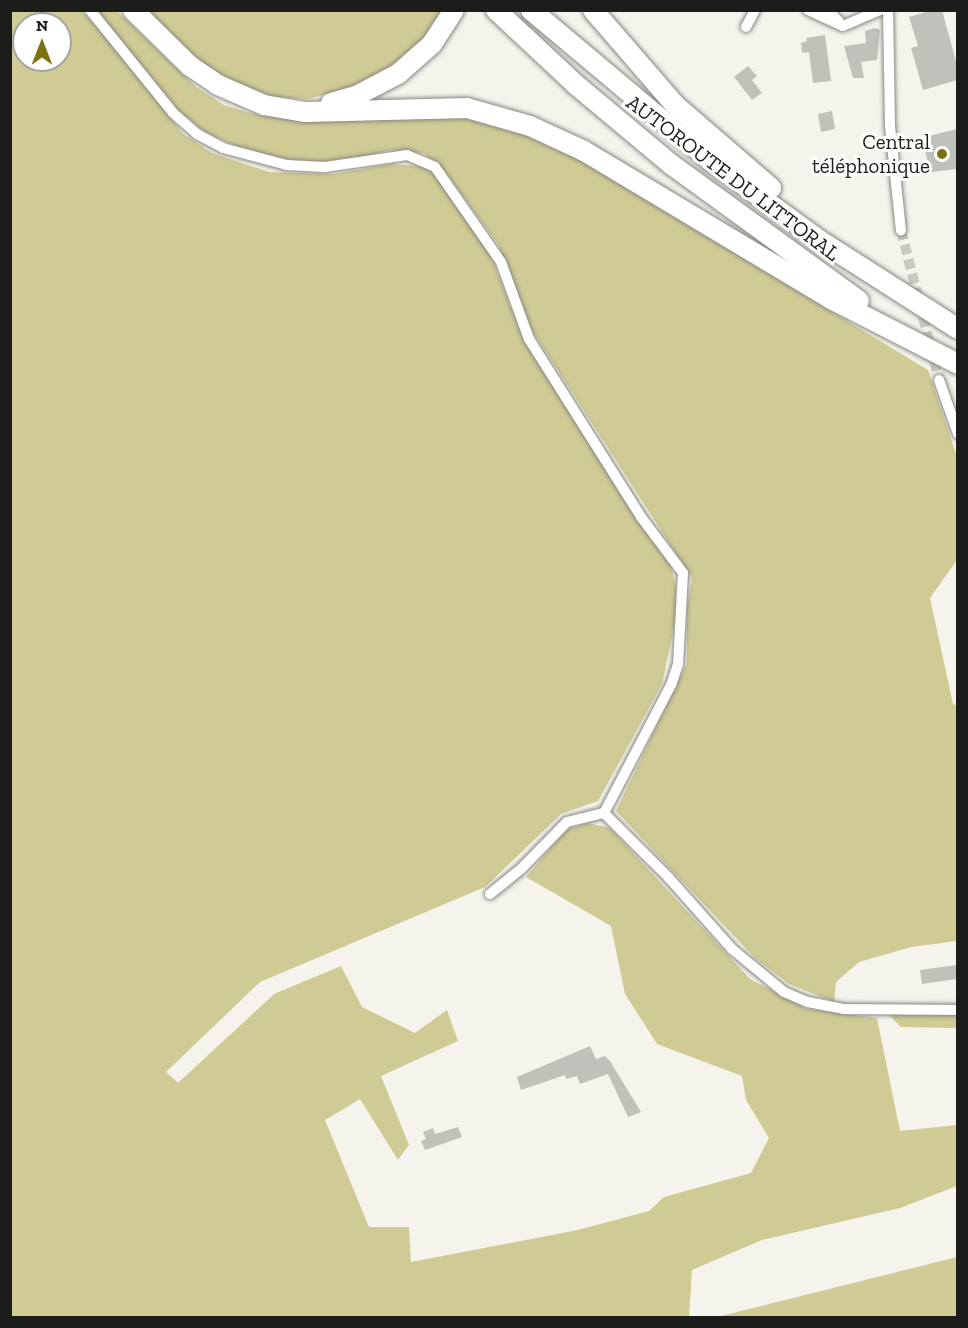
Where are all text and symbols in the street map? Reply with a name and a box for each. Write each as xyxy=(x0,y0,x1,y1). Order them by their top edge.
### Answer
north arrow xyxy=(12,12,72,72)
text: N xyxy=(36,16,48,35)
street label: AUTOROUTE DU LITTORAL xyxy=(621,90,845,266)
place label: Central téléphonique xyxy=(812,129,930,179)
marker: Central téléphonique xyxy=(935,147,949,161)

